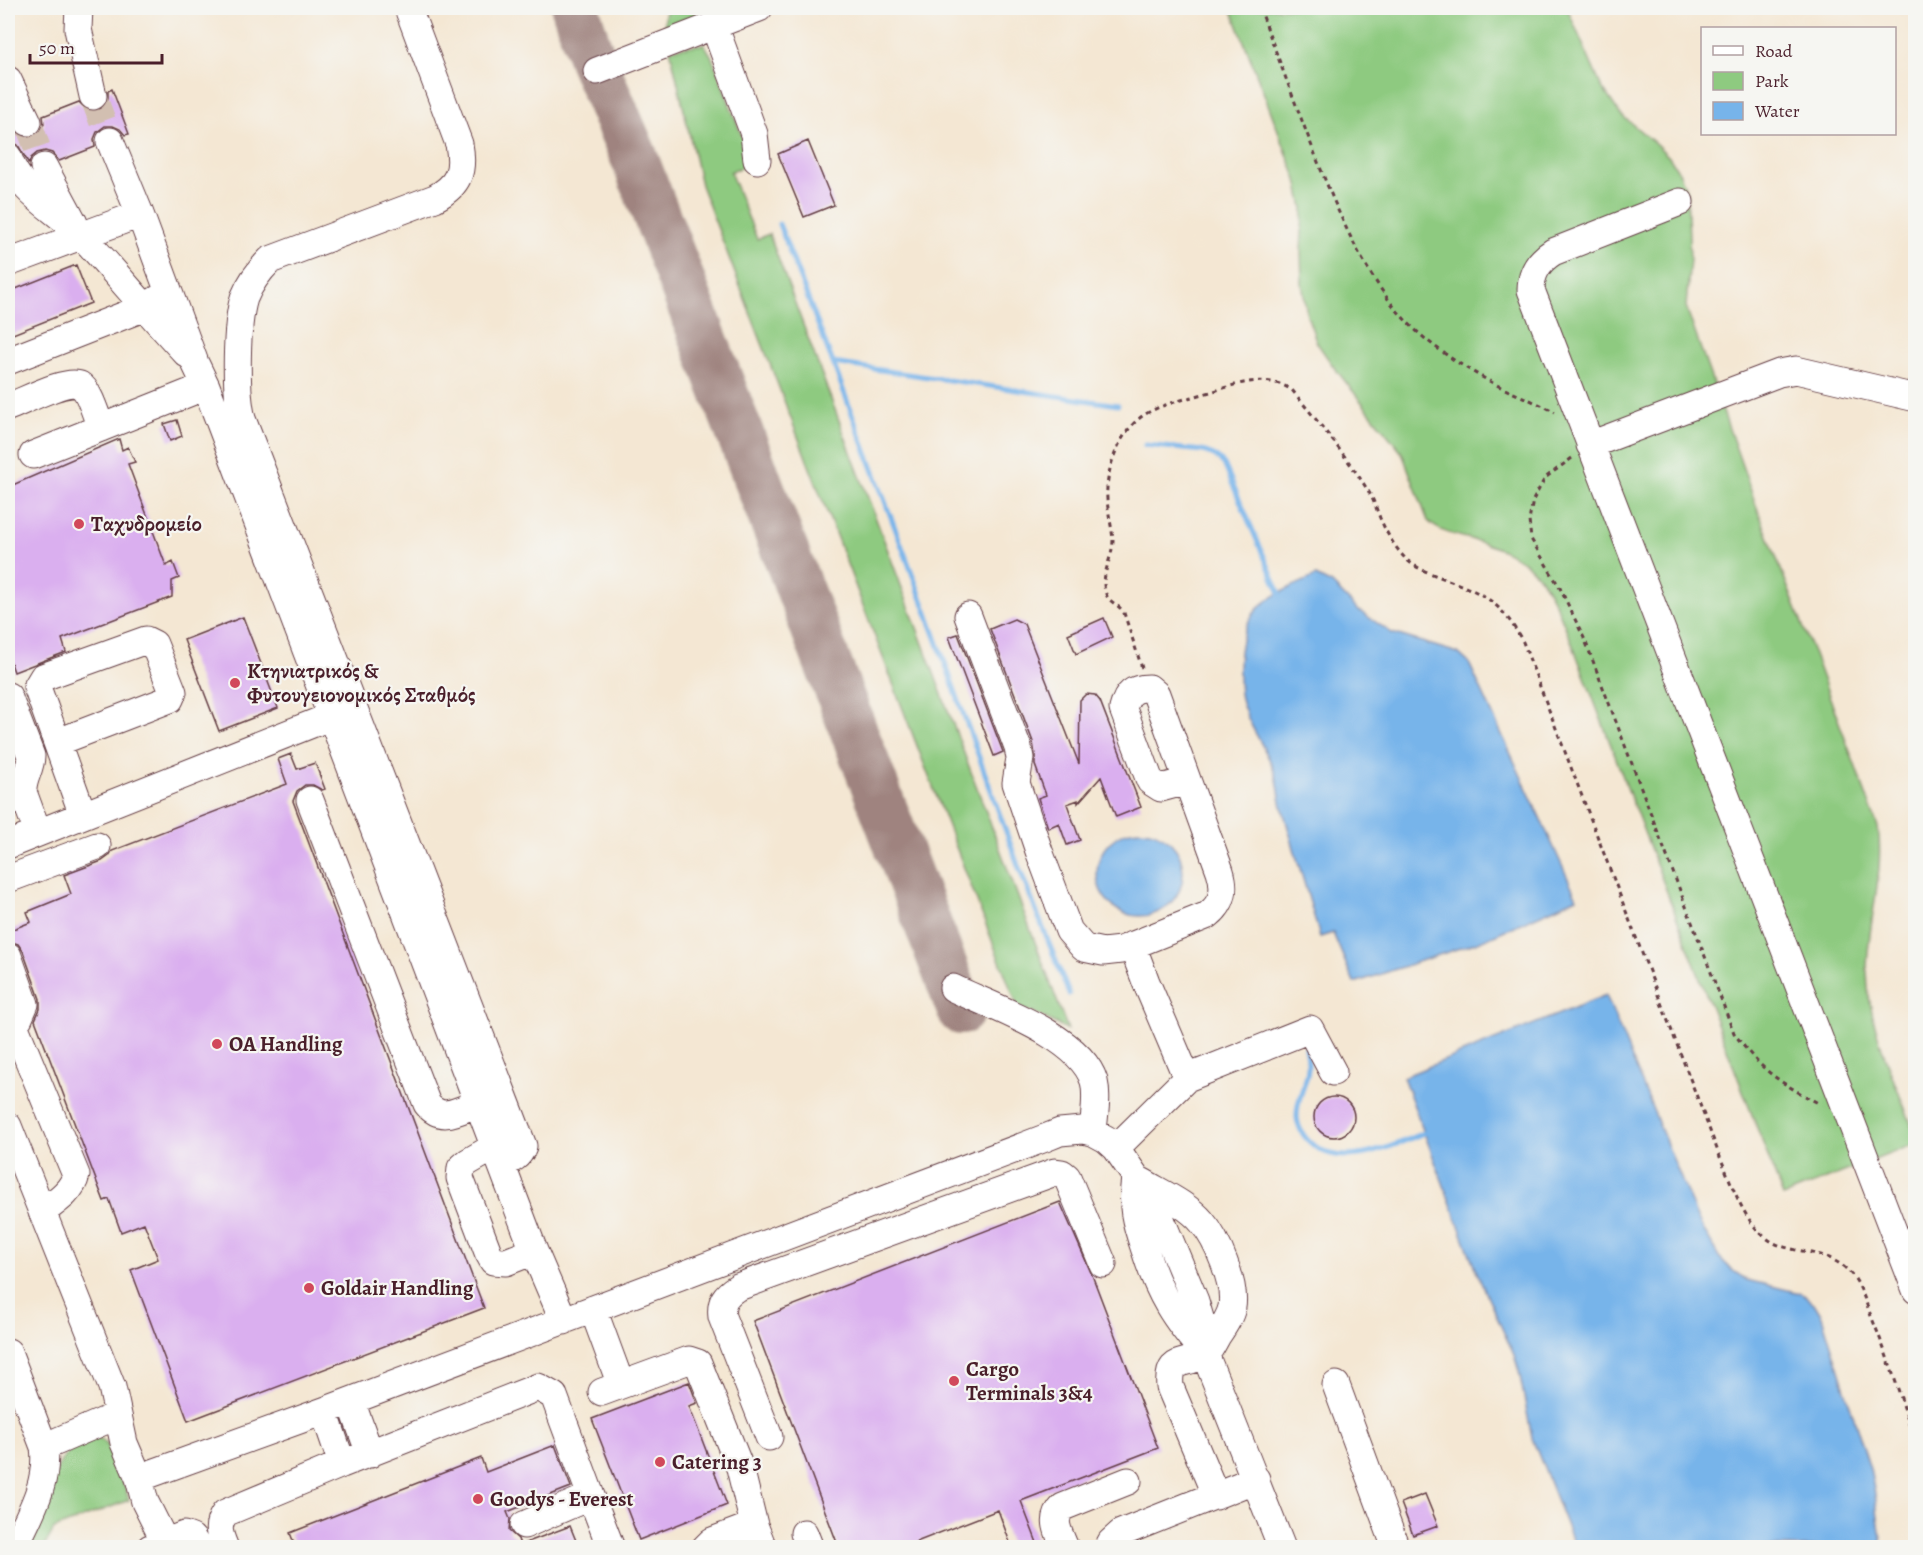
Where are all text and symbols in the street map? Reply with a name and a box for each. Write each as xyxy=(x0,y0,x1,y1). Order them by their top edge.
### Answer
scale bar xyxy=(30,27,162,65)
legend xyxy=(1701,27,1896,135)
text: 50 m xyxy=(39,36,75,60)
text: Road xyxy=(1755,39,1793,63)
text: Park xyxy=(1755,69,1789,93)
text: Water xyxy=(1754,99,1800,123)
place label: Ταχυδρομείο xyxy=(91,510,202,538)
marker: Ταχυδρομείο xyxy=(72,517,86,531)
place label: Κτηνιατρικός & Φυτουγειονομικός Σταθμός xyxy=(247,657,476,709)
marker: Κτηνιατρικός & Φυτουγειονομικός Σταθμός xyxy=(228,676,242,690)
place label: OA Handling xyxy=(229,1030,343,1058)
marker: OA Handling xyxy=(210,1037,224,1051)
place label: Goldair Handling xyxy=(321,1274,474,1302)
marker: Goldair Handling xyxy=(302,1281,316,1295)
place label: Cargo Terminals 3&4 xyxy=(966,1355,1093,1407)
marker: Cargo Terminals 3&4 xyxy=(947,1374,961,1388)
place label: Catering 3 xyxy=(672,1448,762,1476)
marker: Catering 3 xyxy=(653,1455,667,1469)
place label: Goodys - Everest xyxy=(490,1485,634,1513)
marker: Goodys - Everest xyxy=(471,1492,485,1506)

